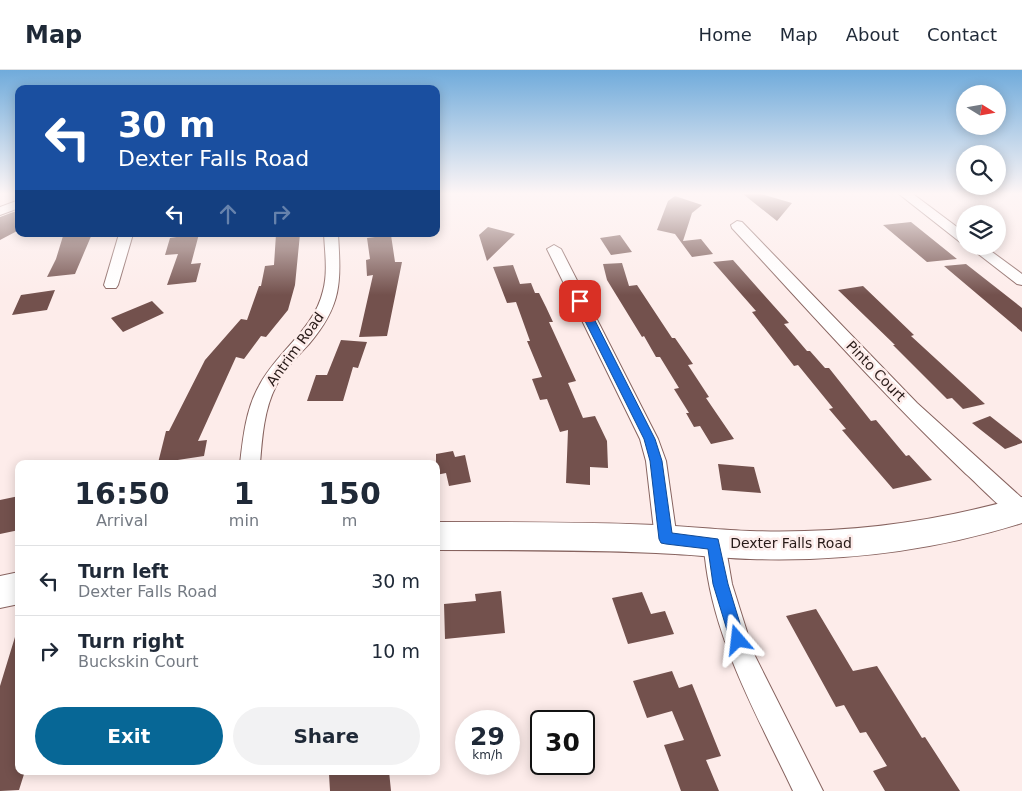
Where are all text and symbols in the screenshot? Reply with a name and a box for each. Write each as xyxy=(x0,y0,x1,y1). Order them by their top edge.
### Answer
text: Map xyxy=(25,21,82,49)
text: Home xyxy=(699,24,752,45)
text: Map xyxy=(780,24,818,45)
text: About xyxy=(846,24,899,45)
text: Contact xyxy=(927,24,997,45)
north arrow xyxy=(956,85,1006,135)
map controls xyxy=(956,85,1006,255)
icon: left xyxy=(35,105,100,170)
text: 30 m xyxy=(118,105,215,145)
button: search xyxy=(956,145,1006,195)
text: Dexter Falls Road xyxy=(118,146,309,171)
icon: left xyxy=(161,200,189,228)
icon: ahead xyxy=(214,200,242,228)
icon: right xyxy=(267,200,295,228)
button: layers xyxy=(956,205,1006,255)
pin xyxy=(559,280,601,322)
icon: arrive xyxy=(566,287,594,315)
street label: Antrim Road xyxy=(263,309,327,389)
street label: Pinto Court xyxy=(843,337,909,405)
text: 16:50 xyxy=(74,476,170,511)
text: 1 xyxy=(233,476,254,511)
text: 150 xyxy=(318,476,381,511)
text: Arrival xyxy=(96,511,148,530)
text: min xyxy=(229,511,259,530)
text: m xyxy=(342,511,357,530)
street label: Dexter Falls Road xyxy=(730,535,852,551)
text: Turn left xyxy=(78,560,169,582)
icon: left xyxy=(35,567,63,595)
text: 30 m xyxy=(371,570,420,592)
text: Dexter Falls Road xyxy=(78,582,217,601)
position arrow xyxy=(711,613,763,665)
text: Turn right xyxy=(78,630,184,652)
icon: right xyxy=(35,637,63,665)
text: 10 m xyxy=(371,640,420,662)
text: Buckskin Court xyxy=(78,652,198,671)
button: Exit xyxy=(35,707,223,765)
button: Share xyxy=(233,707,420,765)
speed limit sign: 30 xyxy=(530,710,595,775)
text: 29 xyxy=(470,722,505,751)
text: km/h xyxy=(472,748,503,762)

